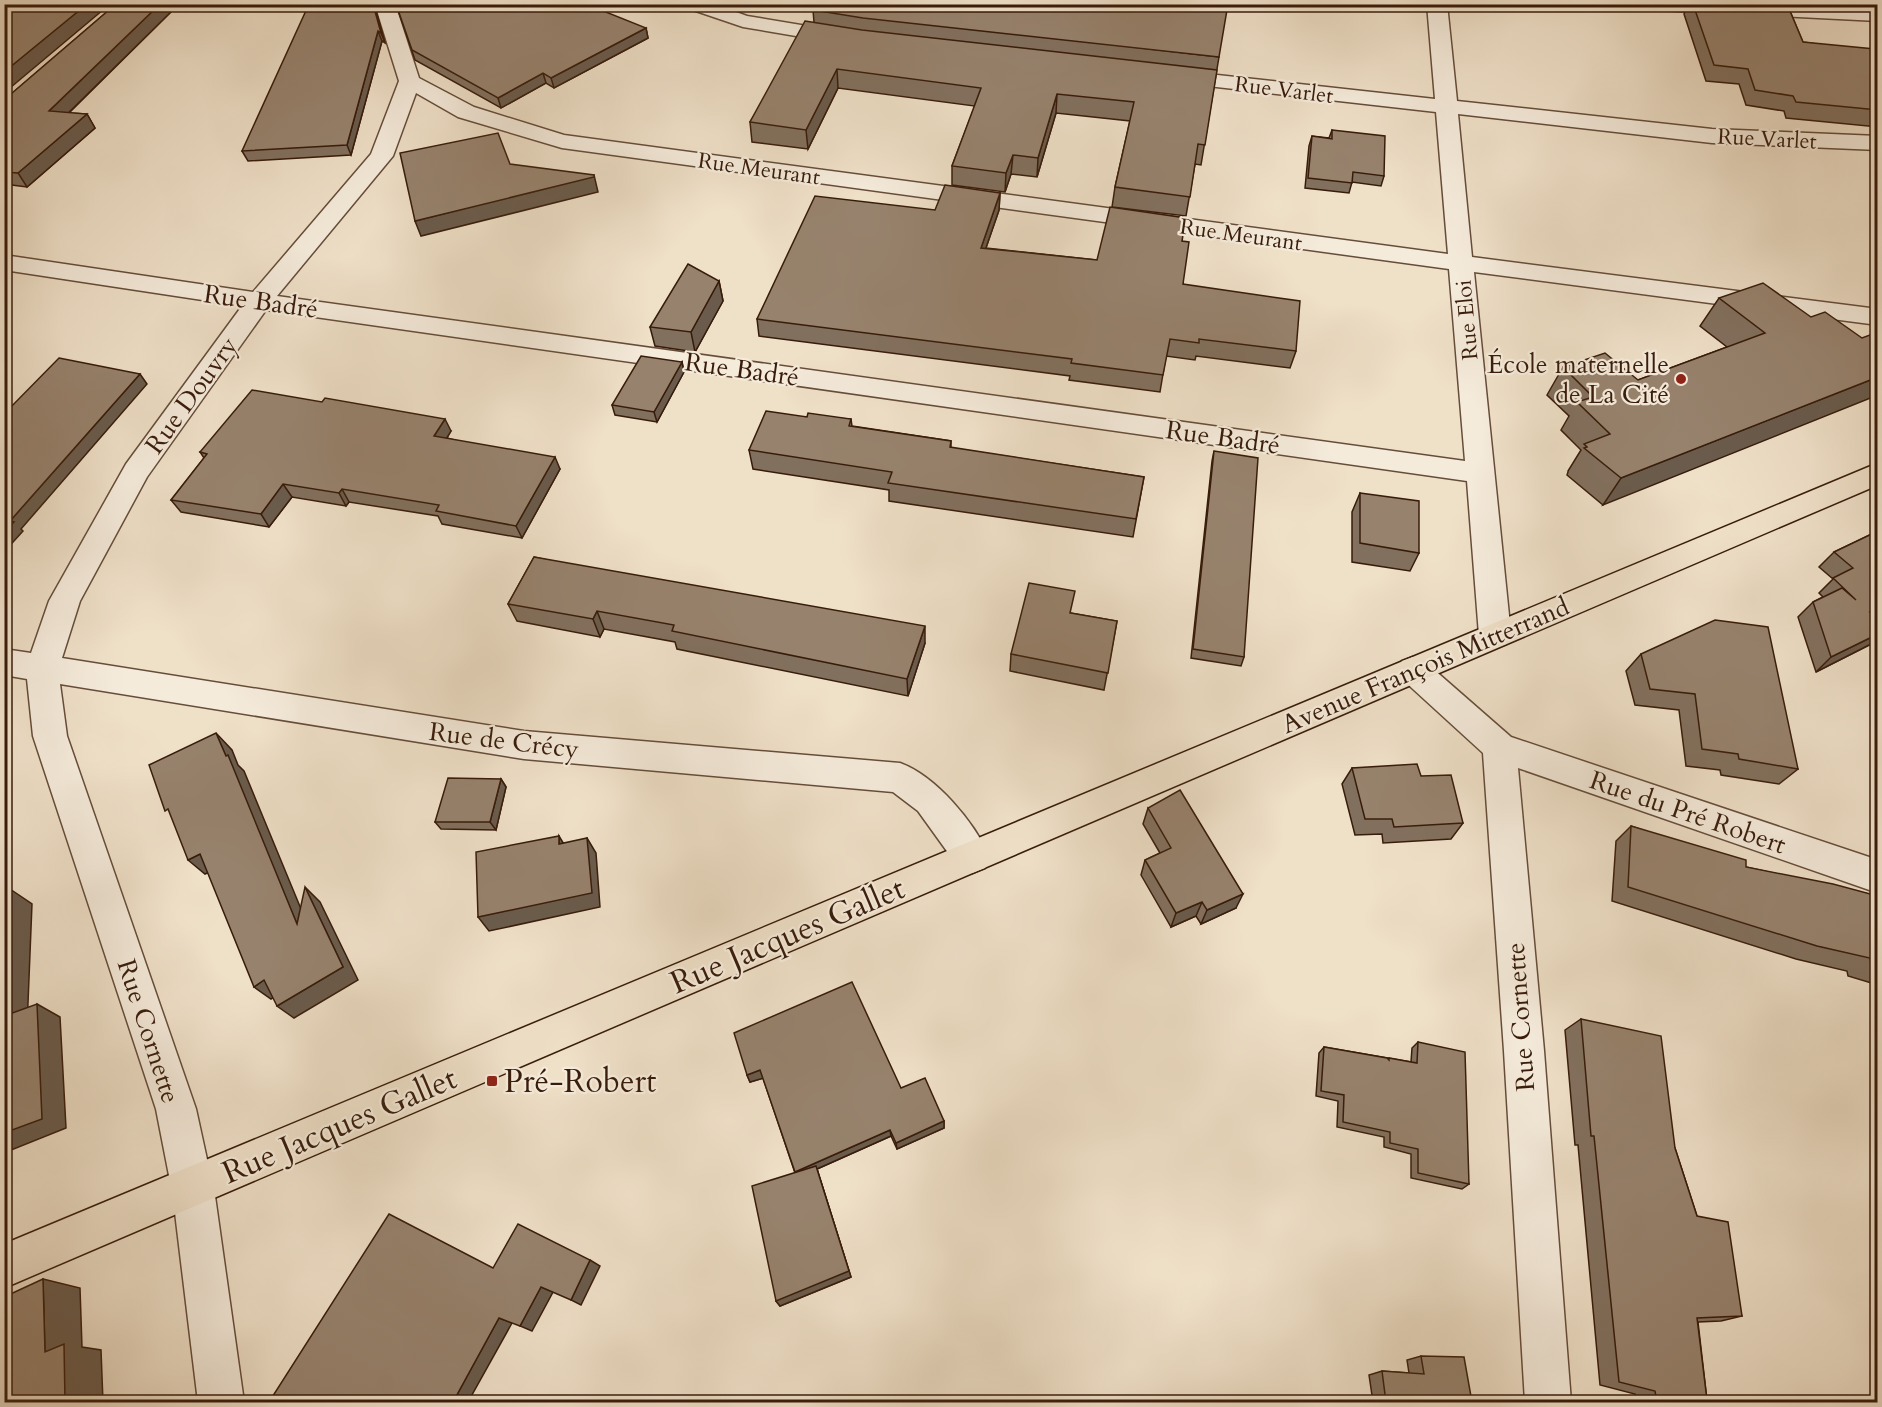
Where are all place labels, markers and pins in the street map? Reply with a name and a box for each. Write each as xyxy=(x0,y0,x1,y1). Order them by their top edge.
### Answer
place label: École maternelle de La Cité xyxy=(1487,347,1669,412)
marker: École maternelle de La Cité xyxy=(1674,372,1688,386)
place label: Pré-Robert xyxy=(504,1060,656,1104)
marker: Pré-Robert xyxy=(485,1074,499,1088)

